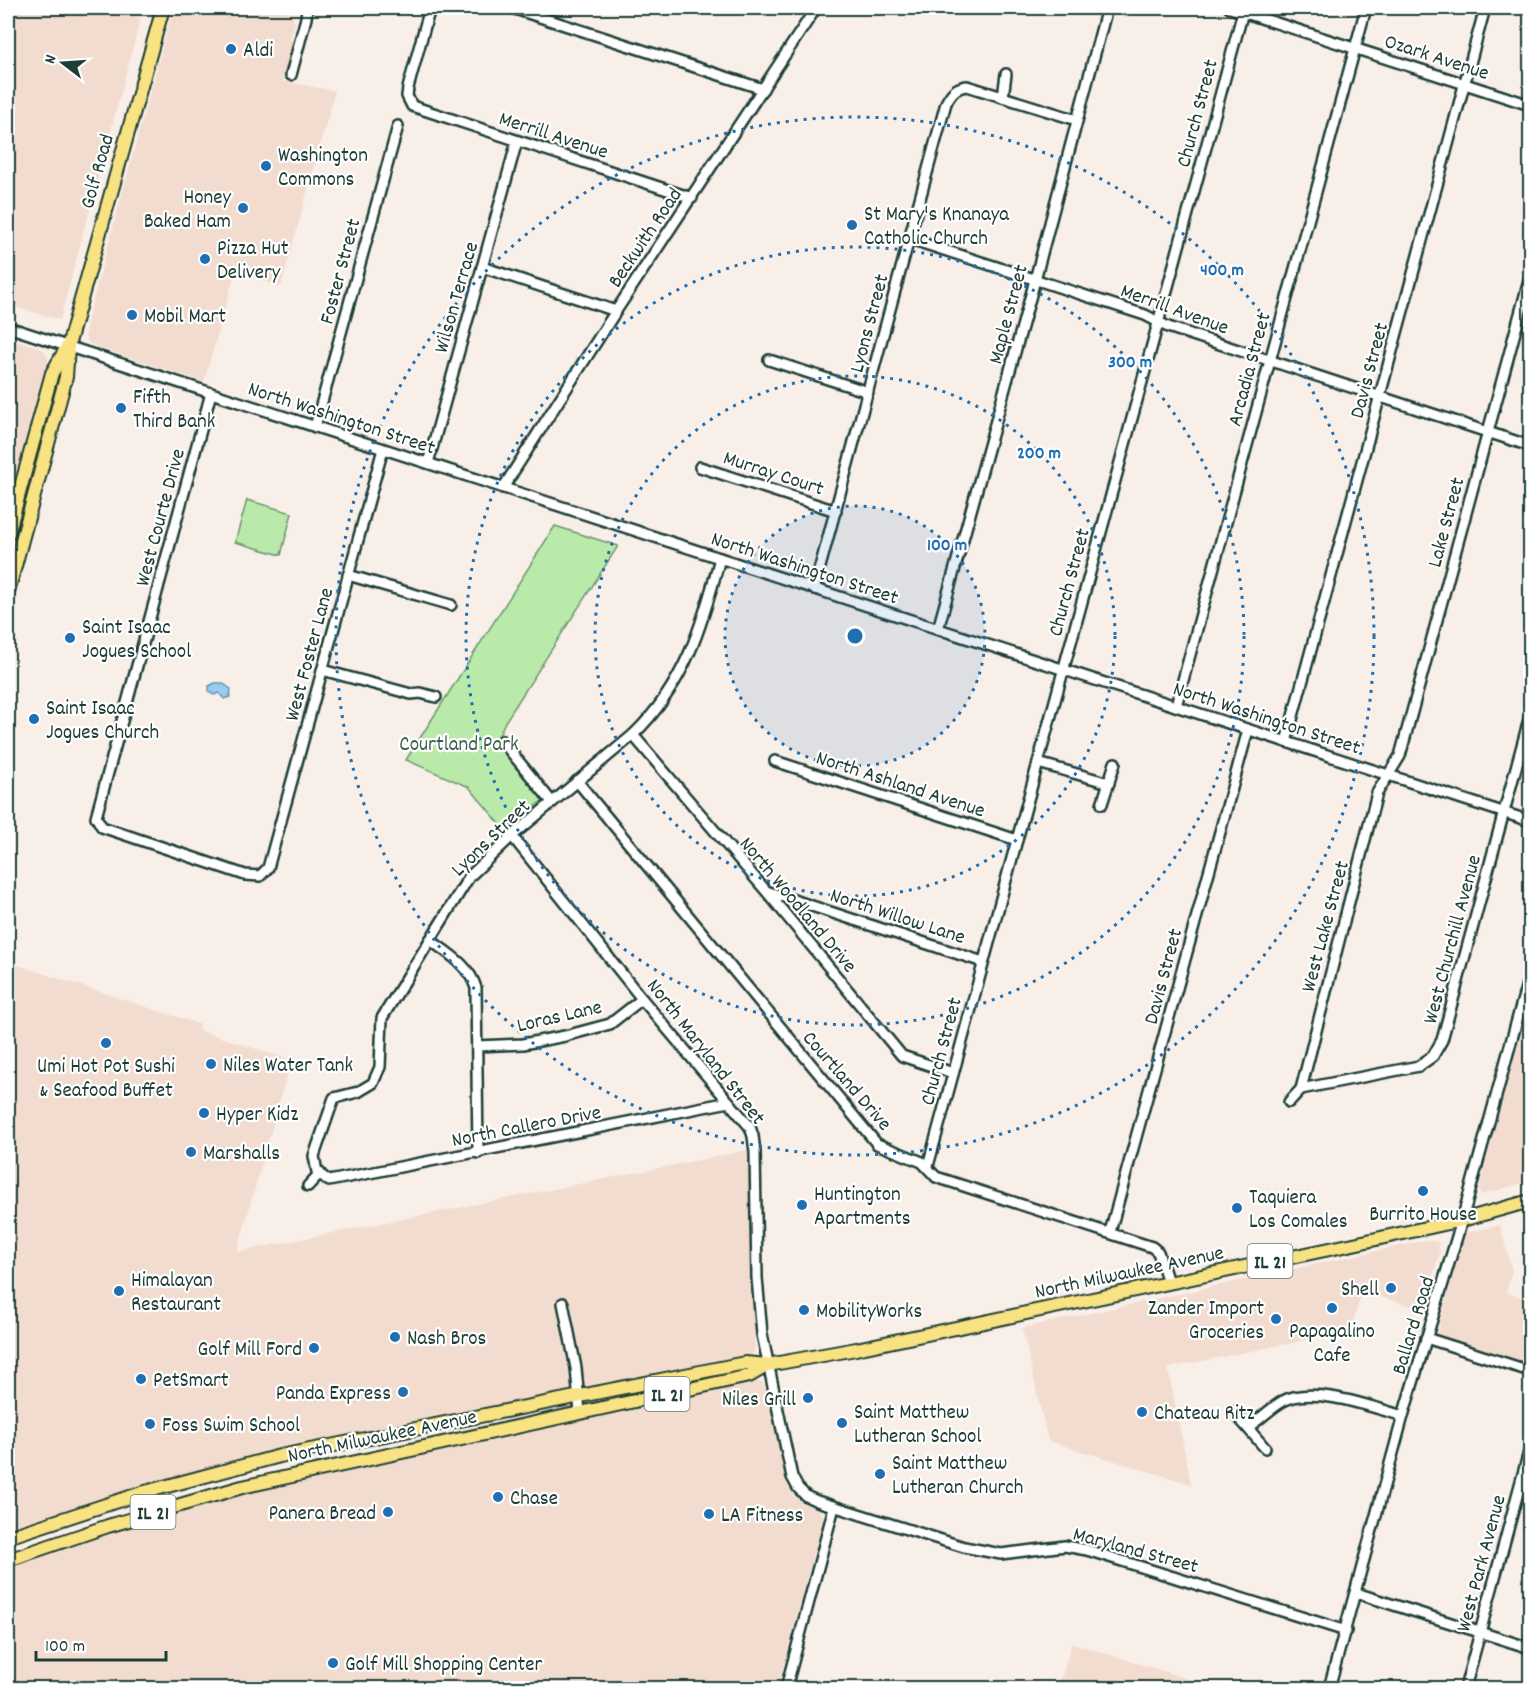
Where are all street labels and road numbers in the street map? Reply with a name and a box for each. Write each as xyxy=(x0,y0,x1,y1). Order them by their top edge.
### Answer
street label: Ozark Avenue xyxy=(1380,28,1492,90)
street label: Church Street xyxy=(1170,56,1228,171)
street label: Merrill Avenue xyxy=(495,105,612,169)
street label: Golf Road xyxy=(74,131,124,213)
street label: Beckwith Road xyxy=(602,183,691,295)
street label: Foster Street xyxy=(313,215,370,328)
street label: Wilson Terrace xyxy=(428,239,488,357)
street label: Maple Street xyxy=(982,261,1038,368)
street label: Lyons Street xyxy=(843,271,898,376)
street label: Merrill Avenue xyxy=(1116,277,1232,344)
street label: Arcadia Street xyxy=(1221,309,1281,430)
street label: Davis Street xyxy=(1344,319,1398,422)
street label: North Washington Street xyxy=(244,375,439,464)
street label: Murray Court xyxy=(719,444,828,505)
street label: West Courte Drive xyxy=(129,446,195,590)
street label: Lake Street xyxy=(1421,474,1474,571)
street label: North Washington Street xyxy=(707,525,902,614)
street label: Church Street xyxy=(1042,525,1100,640)
street label: West Foster Lane xyxy=(279,585,343,725)
street label: North Washington Street xyxy=(1169,675,1364,764)
street label: North Ashland Avenue xyxy=(812,744,989,827)
street label: Lyons Street xyxy=(445,793,539,885)
street label: North Woodland Drive xyxy=(731,831,863,981)
street label: West Churchill Avenue xyxy=(1417,852,1491,1028)
street label: West Lake Street xyxy=(1295,858,1359,996)
street label: North Willow Lane xyxy=(826,882,969,954)
street label: Davis Street xyxy=(1138,925,1192,1028)
street label: North Maryland Street xyxy=(638,973,772,1133)
street label: Loras Lane xyxy=(514,994,605,1042)
street label: Church Street xyxy=(914,994,972,1109)
street label: Courtland Drive xyxy=(794,1025,898,1139)
street label: North Callero Drive xyxy=(449,1099,604,1157)
street label: North Milwaukee Avenue xyxy=(1032,1239,1227,1309)
road number: IL 21 xyxy=(1248,1244,1292,1278)
street label: Ballard Road xyxy=(1386,1273,1444,1379)
road number: IL 21 xyxy=(644,1377,690,1411)
street label: North Milwaukee Avenue xyxy=(285,1403,480,1473)
street label: West Park Avenue xyxy=(1450,1492,1516,1636)
road number: IL 21 xyxy=(130,1495,176,1529)
street label: Maryland Street xyxy=(1069,1521,1201,1583)

